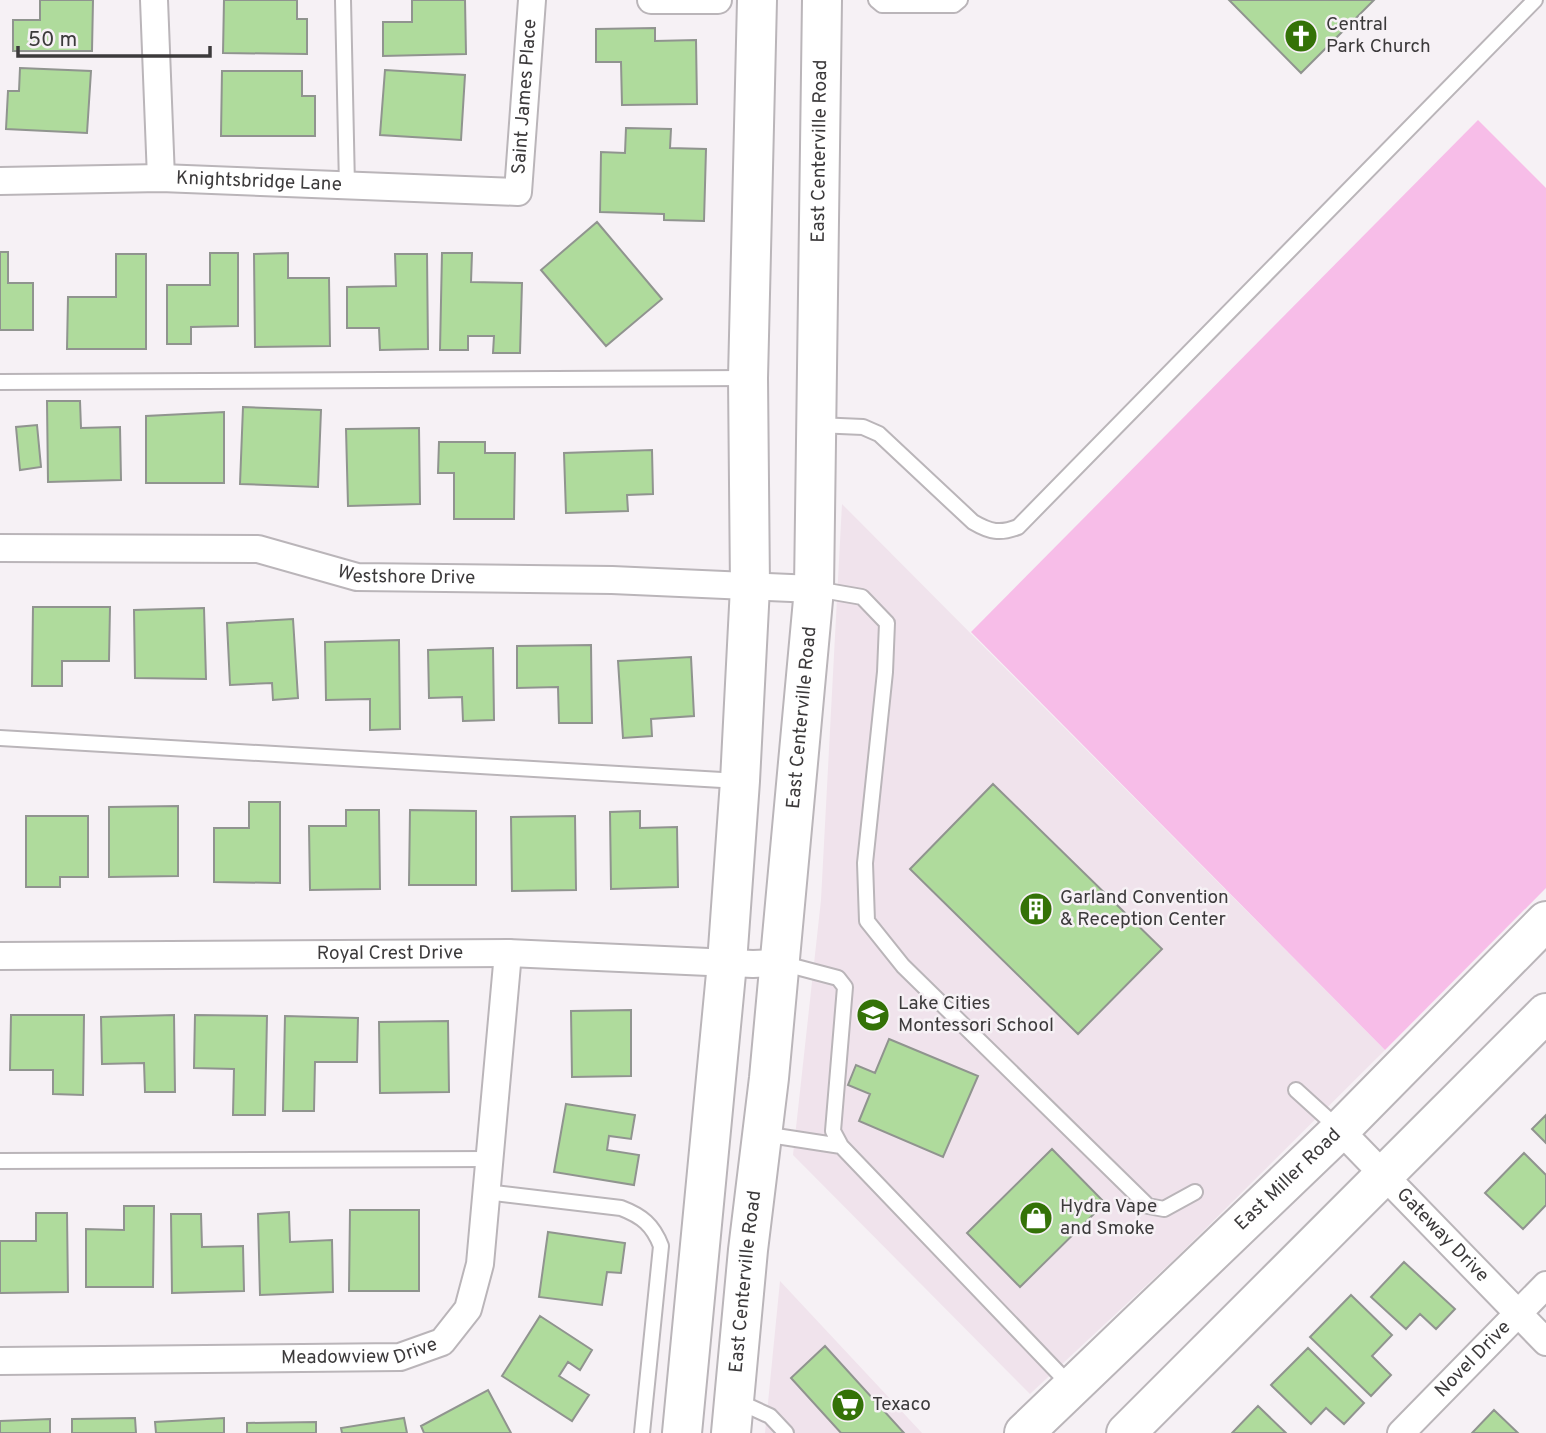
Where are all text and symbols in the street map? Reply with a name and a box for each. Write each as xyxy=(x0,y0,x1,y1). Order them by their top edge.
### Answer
place label: Central Park Church xyxy=(1326,13,1431,59)
scale bar xyxy=(18,14,210,58)
church icon: Central Park Church xyxy=(1282,17,1320,55)
street label: Saint James Place xyxy=(507,18,543,175)
text: 50 m xyxy=(28,27,77,54)
street label: East Centerville Road xyxy=(807,59,833,243)
street label: Knightsbridge Lane xyxy=(176,167,342,197)
street label: Westshore Drive xyxy=(334,560,475,590)
street label: East Centerville Road xyxy=(782,625,823,810)
place label: Garland Convention & Reception Center xyxy=(1060,886,1229,932)
building icon: Garland Convention & Reception Center xyxy=(1017,890,1055,928)
street label: Royal Crest Drive xyxy=(317,941,463,966)
place label: Lake Cities Montessori School xyxy=(898,992,1054,1038)
school or university icon: Lake Cities Montessori School xyxy=(854,996,892,1034)
street label: East Miller Road xyxy=(1230,1123,1346,1236)
street label: Gateway Drive xyxy=(1391,1183,1494,1288)
street label: East Centerville Road xyxy=(725,1189,767,1374)
place label: Hydra Vape and Smoke xyxy=(1060,1195,1157,1241)
shop icon: Hydra Vape and Smoke xyxy=(1017,1199,1055,1237)
street label: Novel Drive xyxy=(1430,1316,1516,1403)
street label: Meadowview Drive xyxy=(281,1333,441,1370)
supermarket icon: Texaco xyxy=(829,1386,867,1424)
place label: Texaco xyxy=(872,1393,931,1417)

